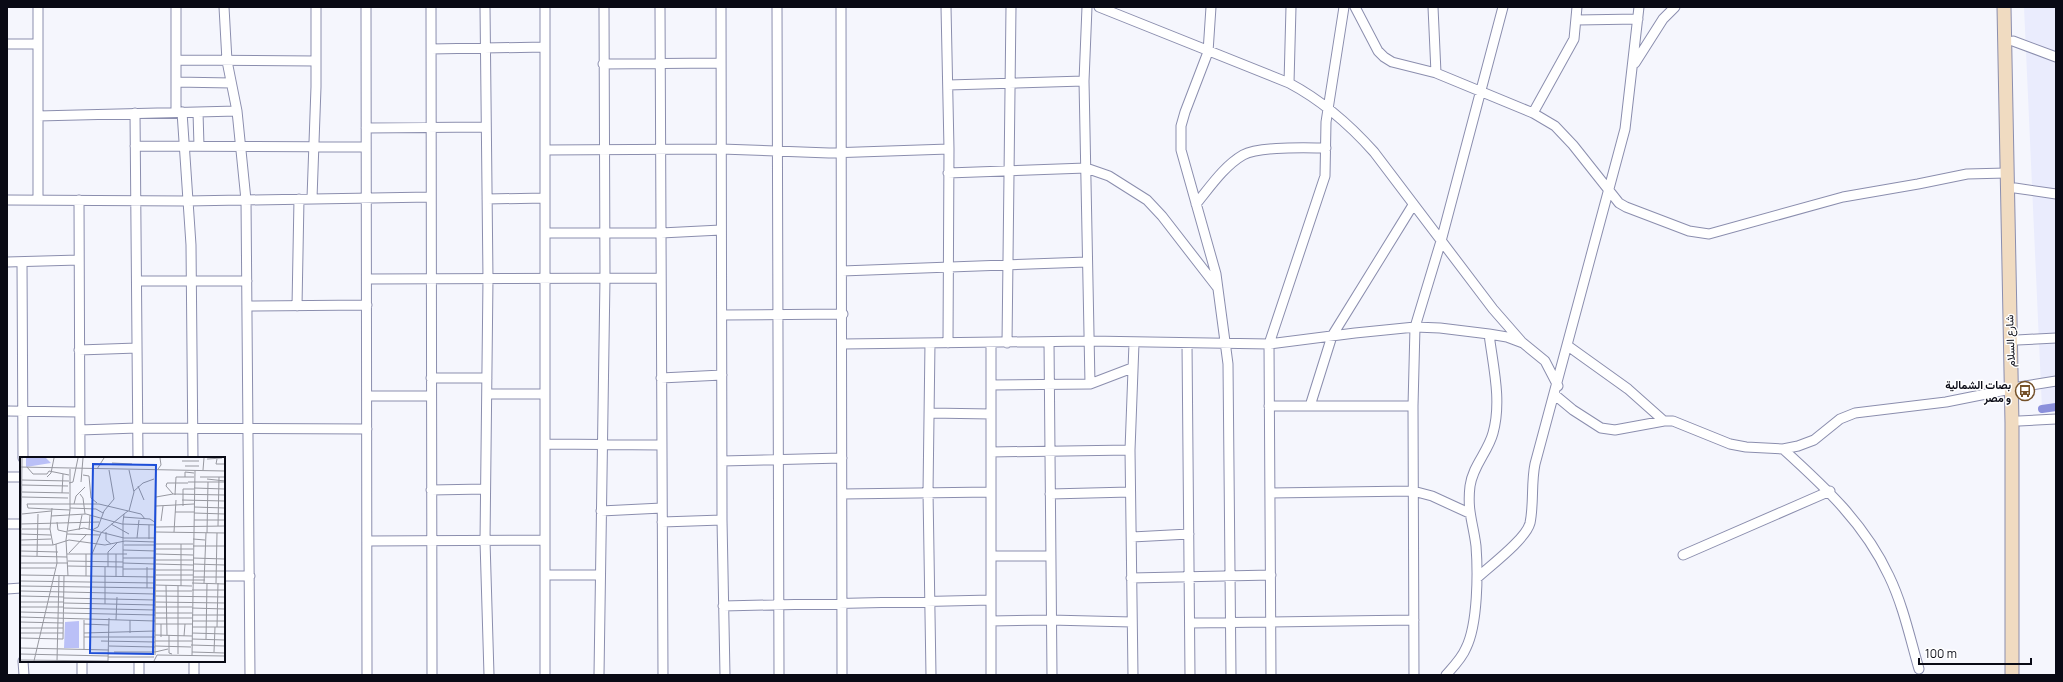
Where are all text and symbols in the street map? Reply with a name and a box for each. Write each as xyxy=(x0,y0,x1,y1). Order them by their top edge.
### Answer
street label: شارع السلام xyxy=(2001,314,2019,368)
place label: بصات الشمالية و مصر xyxy=(1945,377,2011,405)
bus stop icon: بصات الشمالية و مصر xyxy=(2014,380,2036,402)
inset map xyxy=(20,457,225,662)
scale bar xyxy=(1919,640,2031,666)
text: 100 m xyxy=(1925,645,1957,662)

